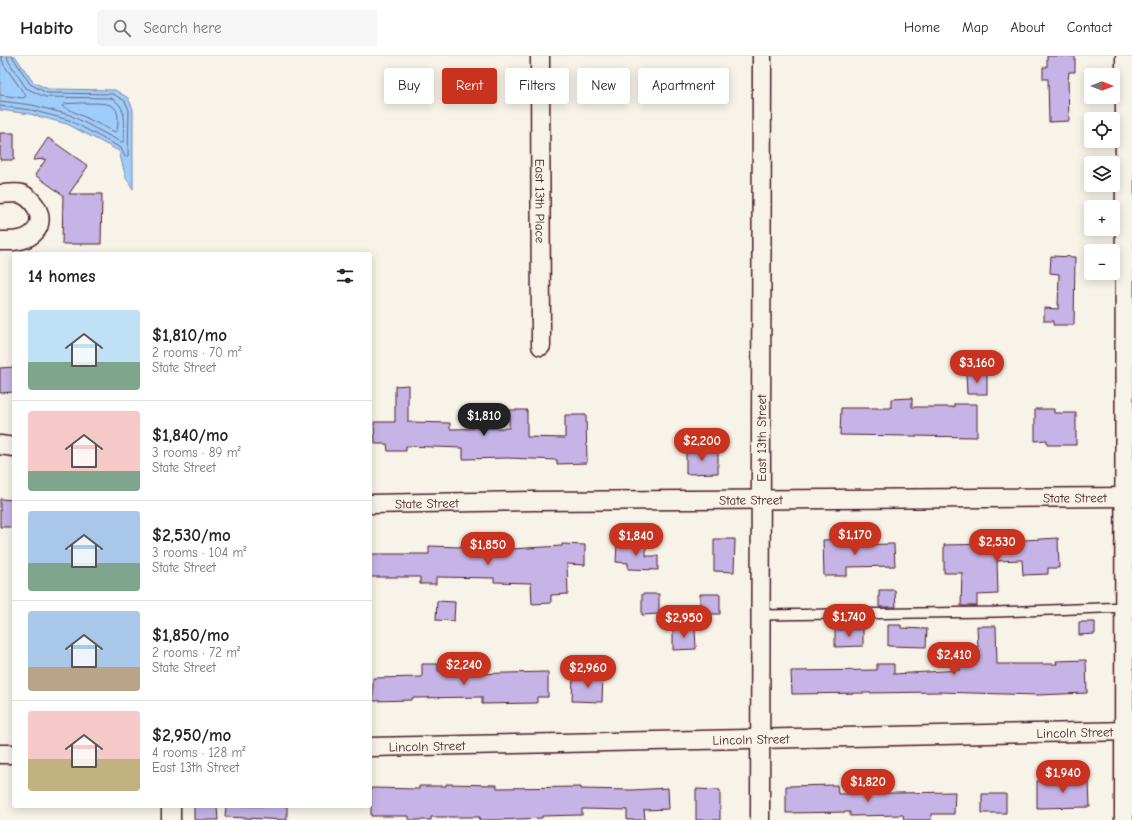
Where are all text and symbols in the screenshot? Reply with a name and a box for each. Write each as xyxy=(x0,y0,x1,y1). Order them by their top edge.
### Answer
search box xyxy=(97,10,377,46)
text: Habito xyxy=(20,17,73,39)
icon: search xyxy=(111,17,133,39)
text: Search here xyxy=(143,19,221,37)
text: Home xyxy=(904,19,940,36)
text: Map xyxy=(962,19,988,36)
text: About xyxy=(1010,19,1045,36)
text: Contact xyxy=(1067,19,1112,36)
chip: Buy xyxy=(384,68,434,104)
chip: Rent xyxy=(442,68,497,104)
chip: Filters xyxy=(505,68,569,104)
chip: New xyxy=(577,68,630,104)
chip: Apartment xyxy=(638,68,729,104)
north arrow xyxy=(1084,68,1120,104)
map controls xyxy=(1084,68,1120,280)
button: locate xyxy=(1084,112,1120,148)
button: layers xyxy=(1084,156,1120,192)
street label: East 13th Place xyxy=(532,159,548,244)
button: + xyxy=(1084,200,1120,236)
button: − xyxy=(1084,244,1120,280)
icon: filters xyxy=(334,265,356,287)
text: 14 homes xyxy=(28,267,95,286)
icon: home xyxy=(60,326,108,374)
text: $1,810/mo xyxy=(152,326,227,345)
text: 2 rooms · 70 m² xyxy=(152,345,241,360)
pin: $3,160 xyxy=(944,350,1010,384)
text: $3,160 xyxy=(959,355,995,370)
text: State Street xyxy=(152,360,216,375)
street label: East 13th Street xyxy=(754,393,769,482)
pin: $1,810 xyxy=(451,403,517,437)
text: $1,810 xyxy=(467,408,501,423)
text: $1,840/mo xyxy=(152,426,228,445)
icon: home xyxy=(60,427,108,475)
pin: $2,200 xyxy=(669,428,735,462)
text: $2,200 xyxy=(683,433,721,448)
text: 3 rooms · 89 m² xyxy=(152,445,241,460)
text: State Street xyxy=(152,460,216,475)
street label: State Street xyxy=(1043,490,1108,506)
street label: State Street xyxy=(719,492,784,508)
street label: State Street xyxy=(395,495,460,512)
pin: $1,170 xyxy=(822,522,888,556)
pin: $1,840 xyxy=(603,523,669,557)
text: $2,530/mo xyxy=(152,526,231,545)
icon: home xyxy=(60,527,108,575)
text: $1,170 xyxy=(838,527,872,542)
text: $1,840 xyxy=(618,528,654,543)
pin: $2,530 xyxy=(964,529,1030,563)
pin: $1,850 xyxy=(455,532,521,566)
text: $2,530 xyxy=(978,534,1016,549)
text: $1,850 xyxy=(470,537,506,552)
text: 3 rooms · 104 m² xyxy=(152,545,246,560)
text: State Street xyxy=(152,560,216,575)
pin: $1,740 xyxy=(816,604,882,638)
pin: $2,950 xyxy=(651,605,717,639)
text: $1,740 xyxy=(832,609,866,624)
text: $2,950 xyxy=(665,610,703,625)
text: $1,850/mo xyxy=(152,626,229,645)
icon: home xyxy=(60,627,108,675)
pin: $2,410 xyxy=(921,642,987,676)
text: 2 rooms · 72 m² xyxy=(152,645,240,660)
text: $2,410 xyxy=(936,647,972,662)
pin: $2,240 xyxy=(431,652,497,686)
pin: $2,960 xyxy=(555,655,621,689)
text: $2,240 xyxy=(446,657,482,672)
text: State Street xyxy=(152,660,216,675)
text: $2,960 xyxy=(569,660,607,675)
street label: Lincoln Street xyxy=(1036,724,1115,741)
text: $2,950/mo xyxy=(152,726,231,745)
icon: home xyxy=(60,727,108,775)
street label: Lincoln Street xyxy=(712,731,791,748)
street label: Lincoln Street xyxy=(388,738,467,755)
text: 4 rooms · 128 m² xyxy=(152,745,245,760)
text: East 13th Street xyxy=(152,760,239,775)
pin: $1,940 xyxy=(1030,760,1096,794)
text: $1,940 xyxy=(1045,765,1081,780)
pin: $1,820 xyxy=(835,769,901,803)
text: $1,820 xyxy=(850,774,886,789)

